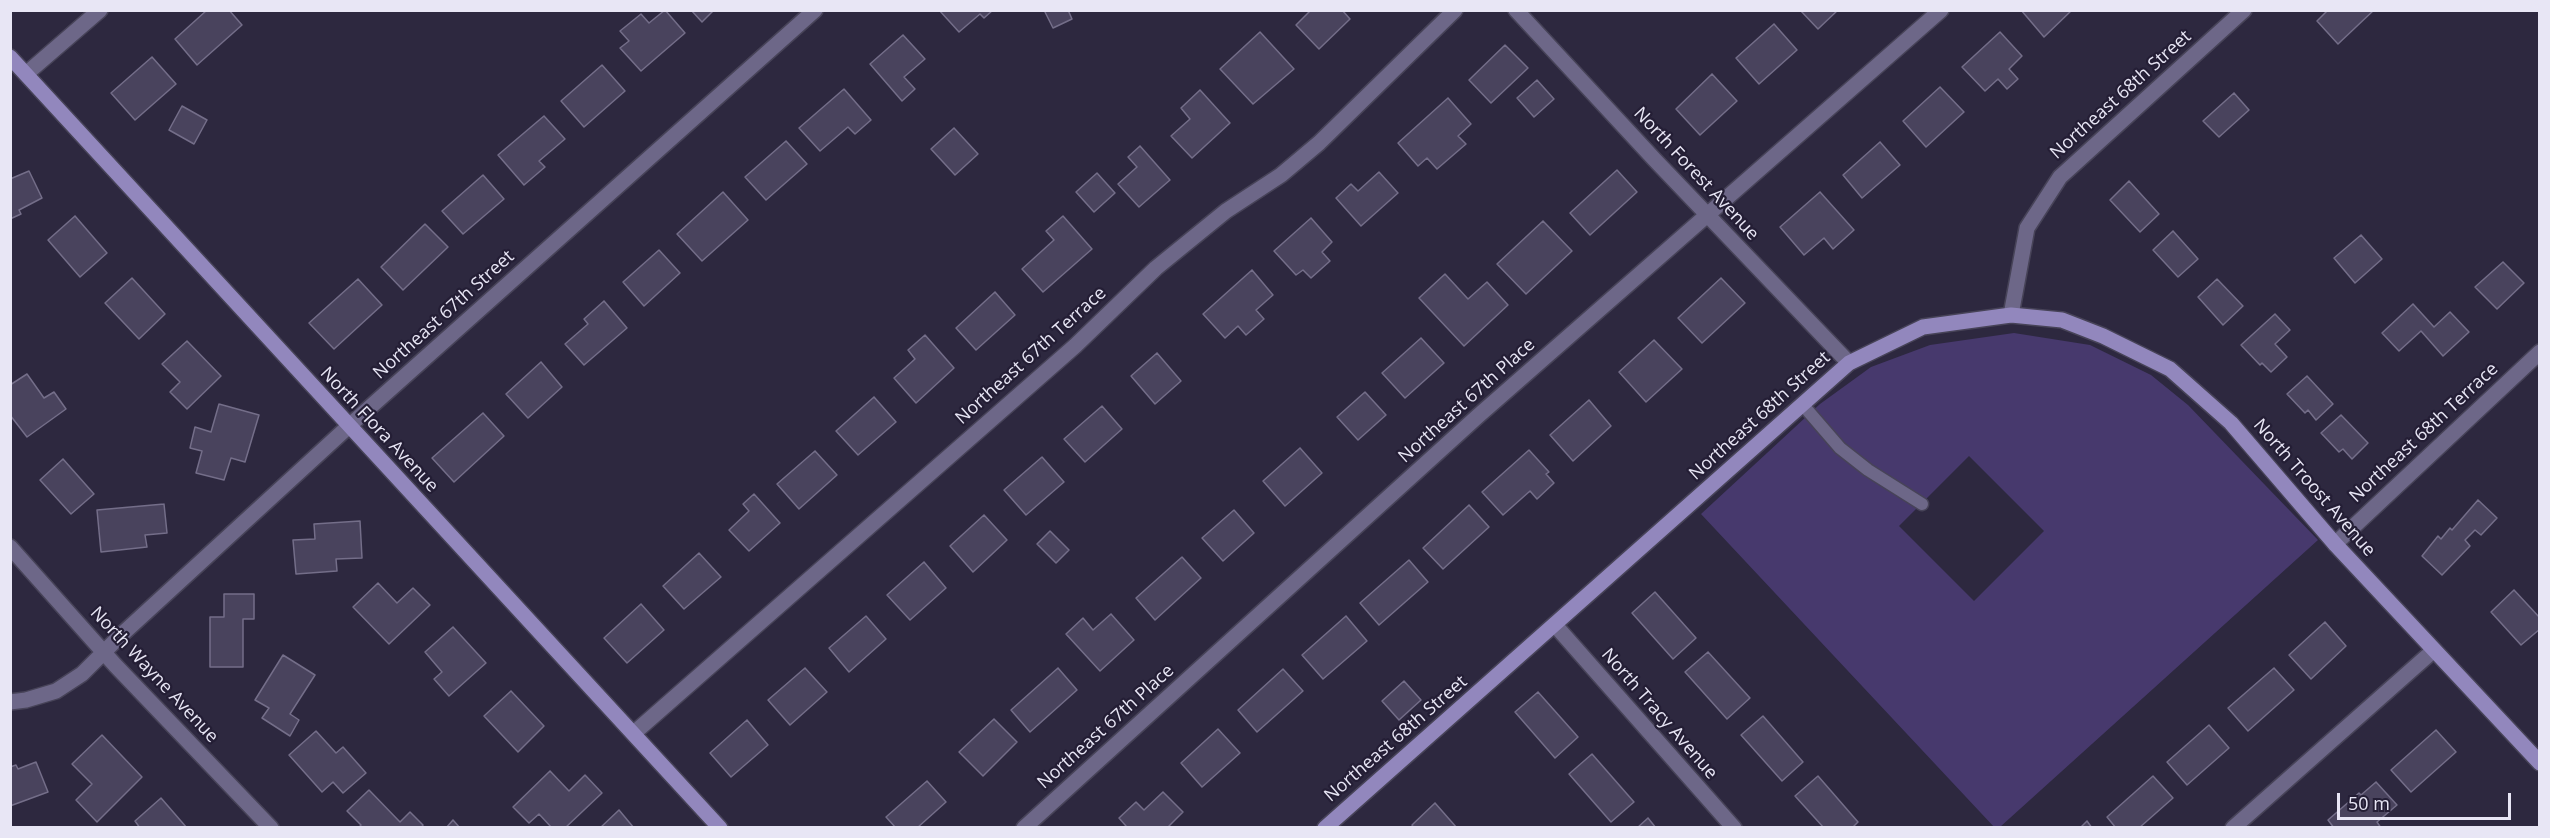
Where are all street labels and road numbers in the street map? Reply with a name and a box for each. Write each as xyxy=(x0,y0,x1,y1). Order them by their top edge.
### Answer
street label: Northeast 68th Street xyxy=(2046,26,2196,164)
street label: North Forest Avenue xyxy=(1629,103,1763,245)
street label: Northeast 67th Street xyxy=(369,246,519,384)
street label: Northeast 67th Terrace xyxy=(951,283,1111,429)
street label: Northeast 67th Place xyxy=(1394,334,1540,468)
street label: Northeast 68th Street xyxy=(1685,347,1835,485)
street label: Northeast 68th Terrace xyxy=(2345,359,2503,507)
street label: North Flora Avenue xyxy=(315,363,443,497)
street label: North Troost Avenue xyxy=(2248,415,2380,561)
street label: North Wayne Avenue xyxy=(85,603,223,747)
street label: North Tracy Avenue xyxy=(1596,644,1722,784)
street label: Northeast 67th Place xyxy=(1033,660,1179,794)
street label: Northeast 68th Street xyxy=(1320,671,1472,807)

